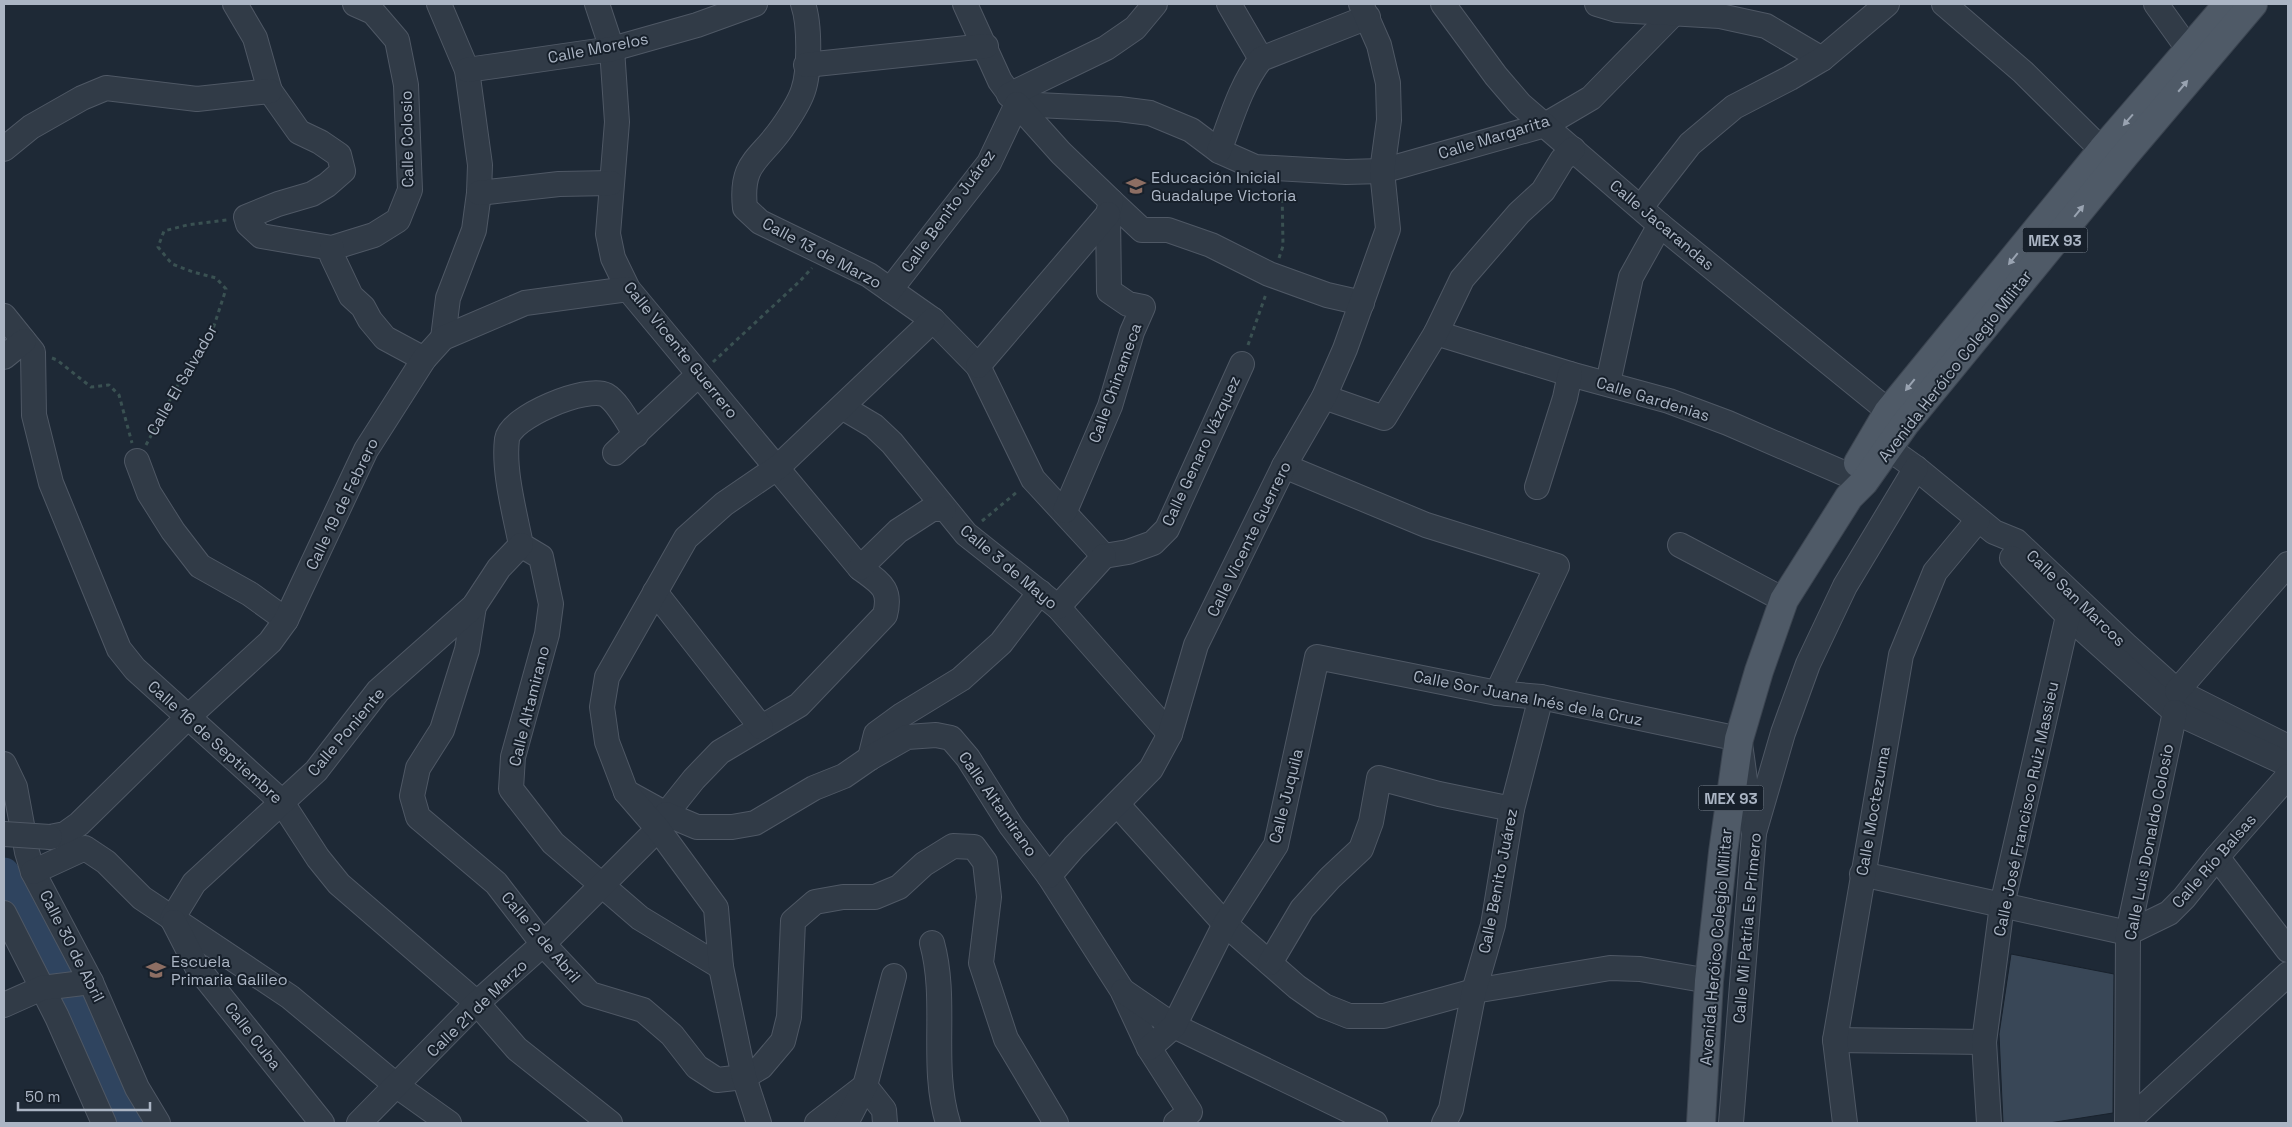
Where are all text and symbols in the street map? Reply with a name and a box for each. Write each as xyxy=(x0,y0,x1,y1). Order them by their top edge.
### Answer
street label: Calle Morelos xyxy=(546,28,650,68)
one-way arrow xyxy=(2177,81,2189,93)
street label: Calle Colosio xyxy=(396,90,418,188)
street label: Calle Margarita xyxy=(1436,110,1552,164)
one-way arrow xyxy=(2122,114,2134,126)
street label: Calle Benito Juárez xyxy=(896,145,1000,277)
place label: Educación Inicial Guadalupe Victoria xyxy=(1151,167,1296,206)
school or university icon: Educación Inicial Guadalupe Victoria xyxy=(1125,175,1147,197)
street label: Calle Jacarandas xyxy=(1605,175,1719,275)
one-way arrow xyxy=(2073,205,2084,218)
street label: Calle 13 de Marzo xyxy=(759,213,885,293)
road number: MEX 93 xyxy=(2022,228,2088,252)
one-way arrow xyxy=(2007,252,2018,265)
street label: Avenida Heróico Colegio Militar xyxy=(1873,266,2037,466)
street label: Calle Vicente Guerrero xyxy=(619,277,743,423)
street label: Calle Chinameca xyxy=(1084,320,1146,446)
street label: Calle El Salvador xyxy=(142,321,222,439)
street label: Calle Genaro Vázquez xyxy=(1157,372,1245,530)
street label: Calle Gardenias xyxy=(1594,372,1712,426)
one-way arrow xyxy=(1904,378,1915,391)
street label: Calle 19 de Febrero xyxy=(301,434,383,574)
street label: Calle Vicente Guerrero xyxy=(1202,458,1296,620)
street label: Calle 3 de Mayo xyxy=(956,520,1062,614)
street label: Calle San Marcos xyxy=(2022,545,2130,651)
street label: Calle Altamirano xyxy=(504,644,554,768)
street label: Calle Sor Juana Inés de la Cruz xyxy=(1412,665,1644,731)
street label: Calle 16 de Septiembre xyxy=(143,676,287,808)
street label: Calle José Francisco Ruiz Massieu xyxy=(1989,680,2063,938)
street label: Calle Poniente xyxy=(303,683,389,781)
street label: Calle Luis Donaldo Colosio xyxy=(2120,742,2178,942)
street label: Calle Moctezuma xyxy=(1851,745,1895,877)
street label: Calle Juquila xyxy=(1264,746,1308,846)
street label: Calle Altamirano xyxy=(954,747,1042,861)
road number: MEX 93 xyxy=(1698,786,1764,810)
street label: Calle Benito Juárez xyxy=(1474,807,1522,955)
street label: Calle Río Balsas xyxy=(2167,809,2261,913)
street label: Avenida Heróico Colegio Militar xyxy=(1695,828,1737,1066)
street label: Calle Mi Patria Es Primero xyxy=(1728,832,1766,1024)
street label: Calle 30 de Abril xyxy=(35,886,109,1006)
street label: Calle 2 de Abril xyxy=(497,887,585,987)
place label: Escuela Primaria Galileo xyxy=(171,951,288,990)
street label: Calle 21 de Marzo xyxy=(422,955,532,1061)
school or university icon: Escuela Primaria Galileo xyxy=(145,959,167,981)
street label: Calle Cuba xyxy=(220,998,286,1074)
scale bar xyxy=(18,1080,150,1112)
text: 50 m xyxy=(25,1087,60,1106)

